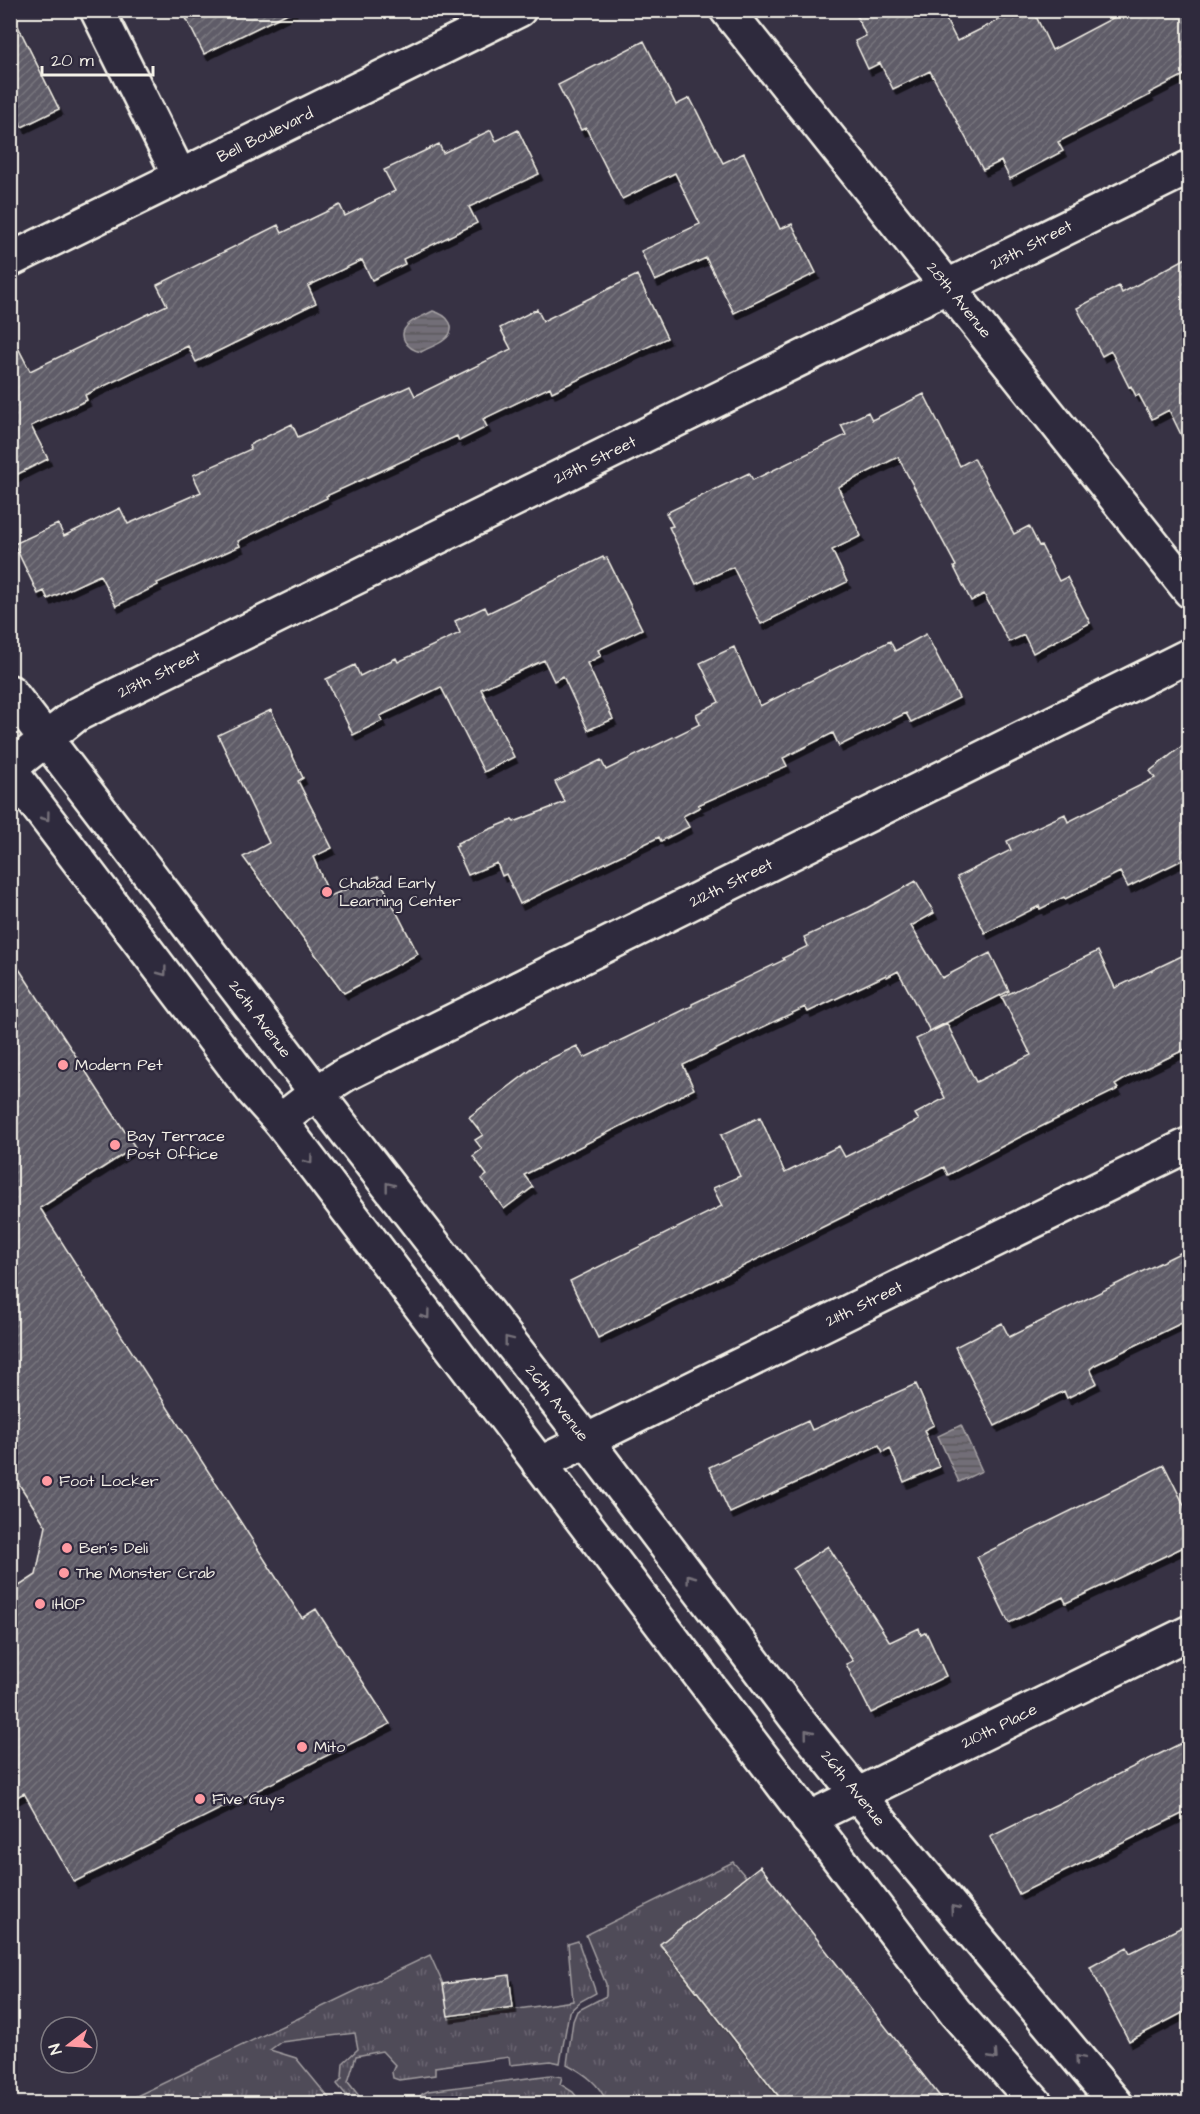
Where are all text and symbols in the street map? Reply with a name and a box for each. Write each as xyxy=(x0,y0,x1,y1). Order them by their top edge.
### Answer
scale bar xyxy=(42,39,153,77)
text: 20 m xyxy=(51,48,94,73)
street label: Bell Boulevard xyxy=(213,102,317,168)
street label: 213th Street xyxy=(986,215,1076,275)
street label: 28th Avenue xyxy=(921,257,997,343)
street label: 213th Street xyxy=(550,430,641,490)
street label: 213th Street xyxy=(114,644,205,704)
one-way arrow xyxy=(38,810,49,821)
street label: 212th Street xyxy=(686,853,777,913)
place label: Chabad Early Learning Center xyxy=(339,872,461,913)
marker: Chabad Early Learning Center xyxy=(320,885,334,899)
one-way arrow xyxy=(156,966,167,977)
street label: 26th Avenue xyxy=(224,976,297,1063)
place label: Modern Pet xyxy=(75,1054,163,1076)
marker: Modern Pet xyxy=(56,1058,70,1072)
place label: Bay Terrace Post Office xyxy=(127,1125,225,1165)
marker: Bay Terrace Post Office xyxy=(108,1138,122,1152)
one-way arrow xyxy=(301,1153,312,1164)
one-way arrow xyxy=(385,1182,396,1193)
street label: 211th Street xyxy=(822,1276,907,1332)
one-way arrow xyxy=(419,1308,430,1319)
one-way arrow xyxy=(505,1335,516,1346)
street label: 26th Avenue xyxy=(520,1360,594,1446)
place label: Foot Locker xyxy=(59,1470,159,1492)
marker: Foot Locker xyxy=(40,1474,54,1488)
place label: Ben's Deli xyxy=(79,1537,149,1559)
marker: Ben's Deli xyxy=(60,1541,74,1555)
place label: The Monster Crab xyxy=(76,1562,215,1584)
marker: The Monster Crab xyxy=(57,1566,71,1580)
one-way arrow xyxy=(686,1574,697,1585)
place label: IHOP xyxy=(52,1593,85,1615)
marker: IHOP xyxy=(33,1597,47,1611)
street label: 210th Place xyxy=(957,1698,1041,1754)
one-way arrow xyxy=(805,1729,816,1740)
place label: Mito xyxy=(314,1736,345,1758)
marker: Mito xyxy=(295,1740,309,1754)
street label: 26th Avenue xyxy=(816,1745,891,1831)
place label: Five Guys xyxy=(212,1788,285,1811)
marker: Five Guys xyxy=(193,1792,207,1806)
one-way arrow xyxy=(950,1905,961,1916)
north arrow xyxy=(39,2015,99,2075)
text: N xyxy=(44,2041,68,2057)
one-way arrow xyxy=(986,2049,997,2060)
one-way arrow xyxy=(1075,2055,1086,2066)

